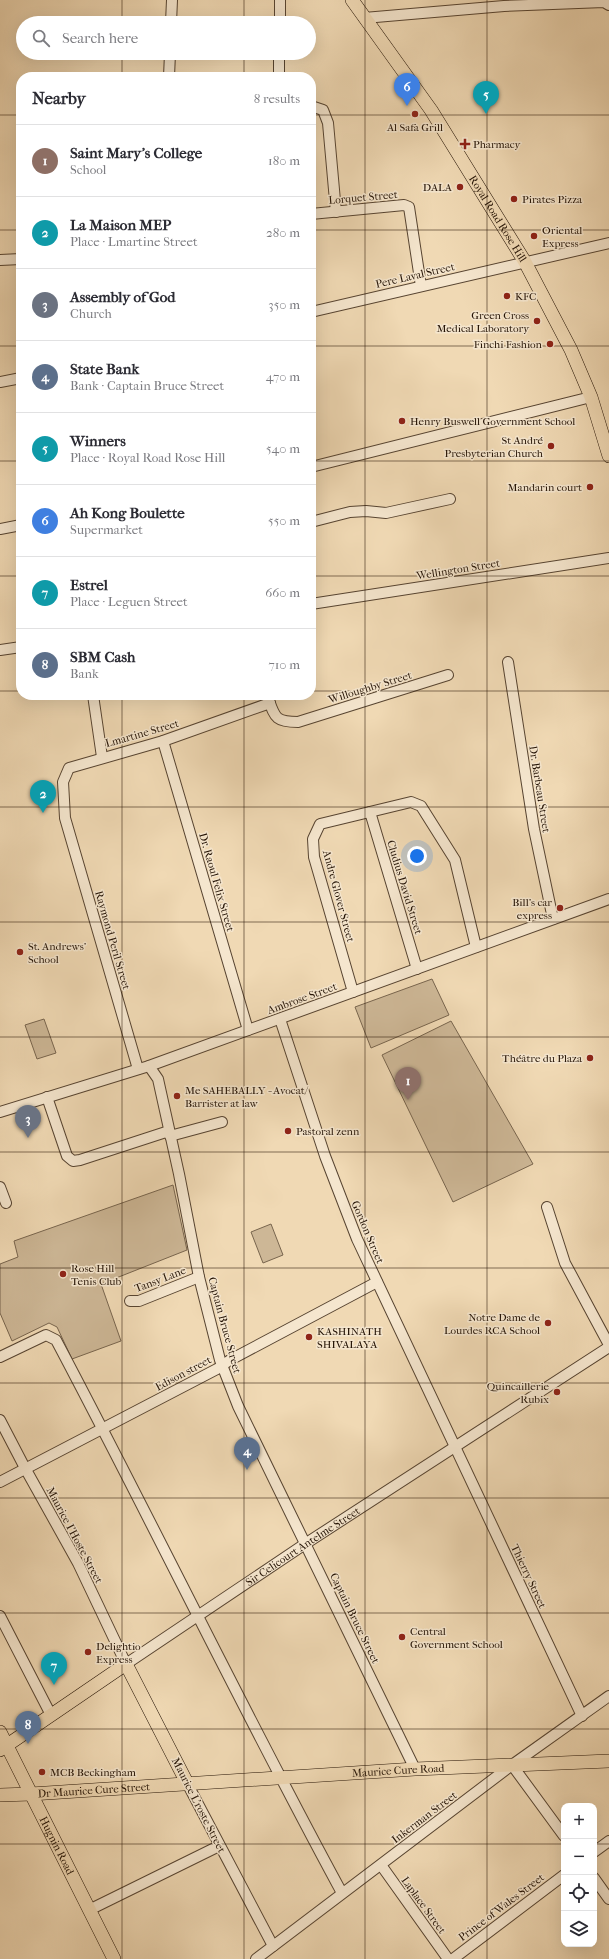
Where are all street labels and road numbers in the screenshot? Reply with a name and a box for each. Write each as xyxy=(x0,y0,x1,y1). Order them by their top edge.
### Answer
street label: Royal Road Rose Hill xyxy=(466,173,529,265)
street label: Lorquet Street xyxy=(328,188,398,207)
street label: Pere Laval Street xyxy=(374,260,456,291)
street label: Wellington Street xyxy=(414,556,501,583)
street label: Willoughby Street xyxy=(326,669,413,707)
street label: Lmartine Street xyxy=(104,717,180,750)
street label: Dr. Barbeau Street xyxy=(526,745,553,834)
street label: Dr. Raoul Felix Street xyxy=(196,831,237,933)
street label: Cludius David Street xyxy=(384,839,425,936)
street label: Andre Glover Street xyxy=(320,848,357,944)
street label: Raymond Peril Street xyxy=(92,889,133,991)
street label: Ambrose Street xyxy=(265,980,339,1017)
street label: Gordon Street xyxy=(348,1199,387,1266)
street label: Tansy Lane xyxy=(133,1264,188,1295)
street label: Captain Bruce Street xyxy=(205,1276,244,1375)
street label: Edison street xyxy=(153,1353,214,1394)
street label: Maurice I'Hoste Street xyxy=(44,1485,106,1586)
street label: Sir Celicourt Antelme Street xyxy=(243,1504,363,1589)
street label: Thierry Street xyxy=(508,1542,549,1610)
street label: Captain Bruce Street xyxy=(327,1571,382,1666)
street label: Maurice L'roste Street xyxy=(169,1755,228,1855)
street label: Maurice Cure Road xyxy=(352,1762,446,1780)
street label: Dr Maurice Cure Street xyxy=(37,1780,151,1801)
street label: Inkerman Street xyxy=(389,1789,460,1846)
street label: Hugnin Road xyxy=(36,1814,77,1878)
street label: Prince of Wales Street xyxy=(456,1871,547,1944)
street label: Laplace Street xyxy=(399,1874,449,1936)

